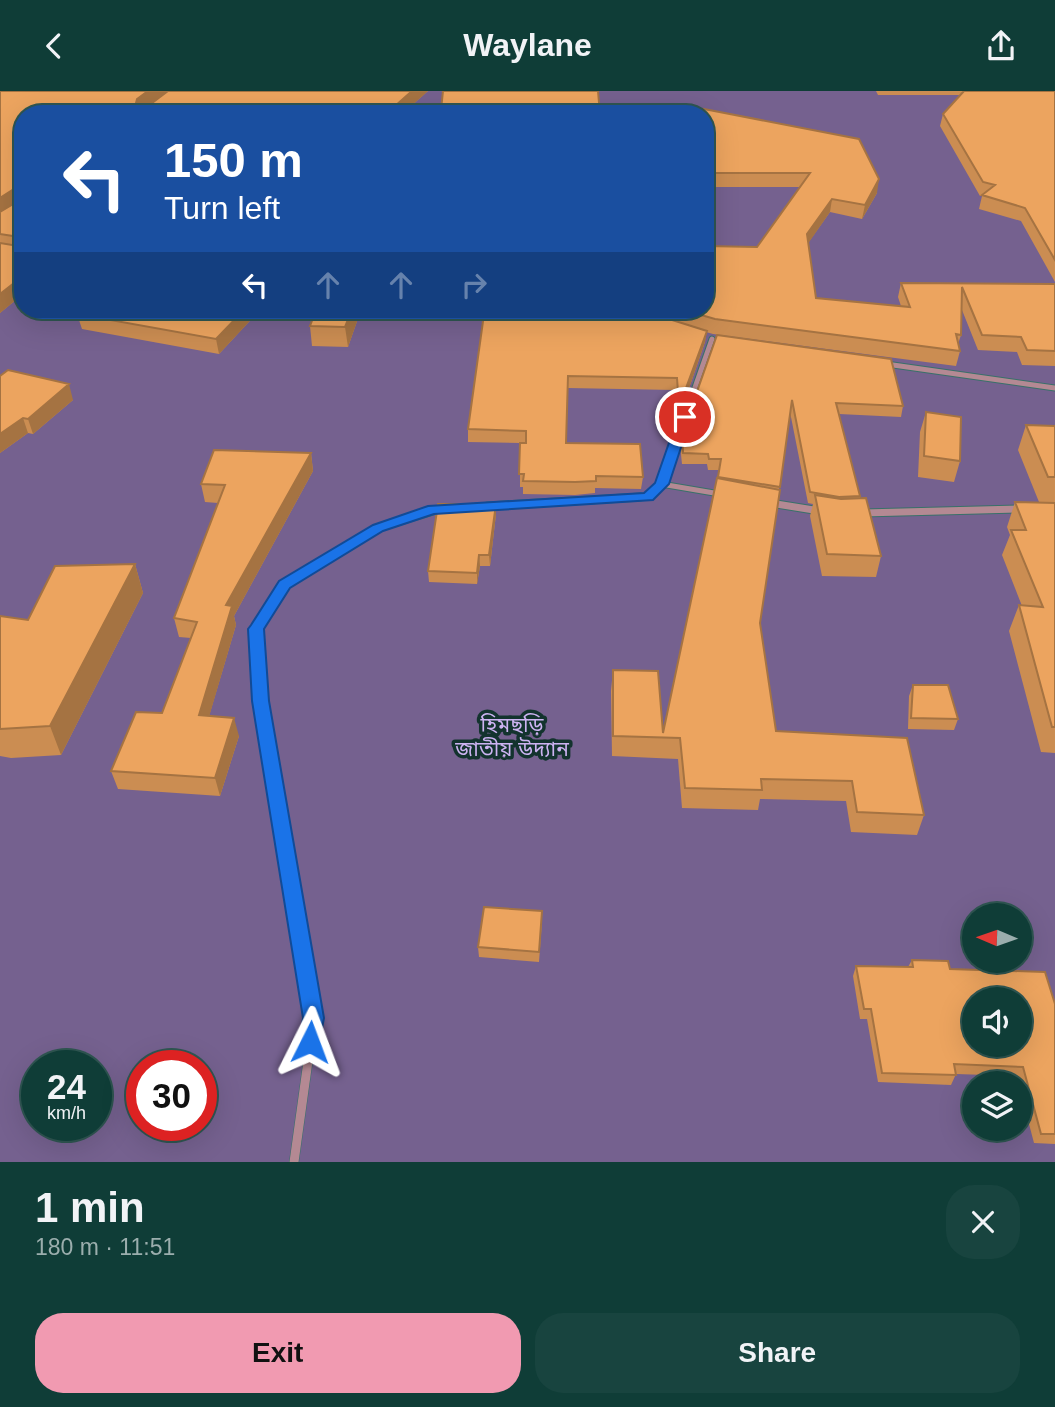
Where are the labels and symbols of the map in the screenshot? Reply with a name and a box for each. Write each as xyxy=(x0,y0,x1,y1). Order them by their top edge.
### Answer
pin xyxy=(655,387,715,447)
park label: হিমছড়ি জাতীয় উদ্যান xyxy=(454,713,569,760)
north arrow xyxy=(962,903,1032,973)
position arrow xyxy=(273,1005,347,1079)
speed limit sign: 30 xyxy=(126,1050,217,1141)

